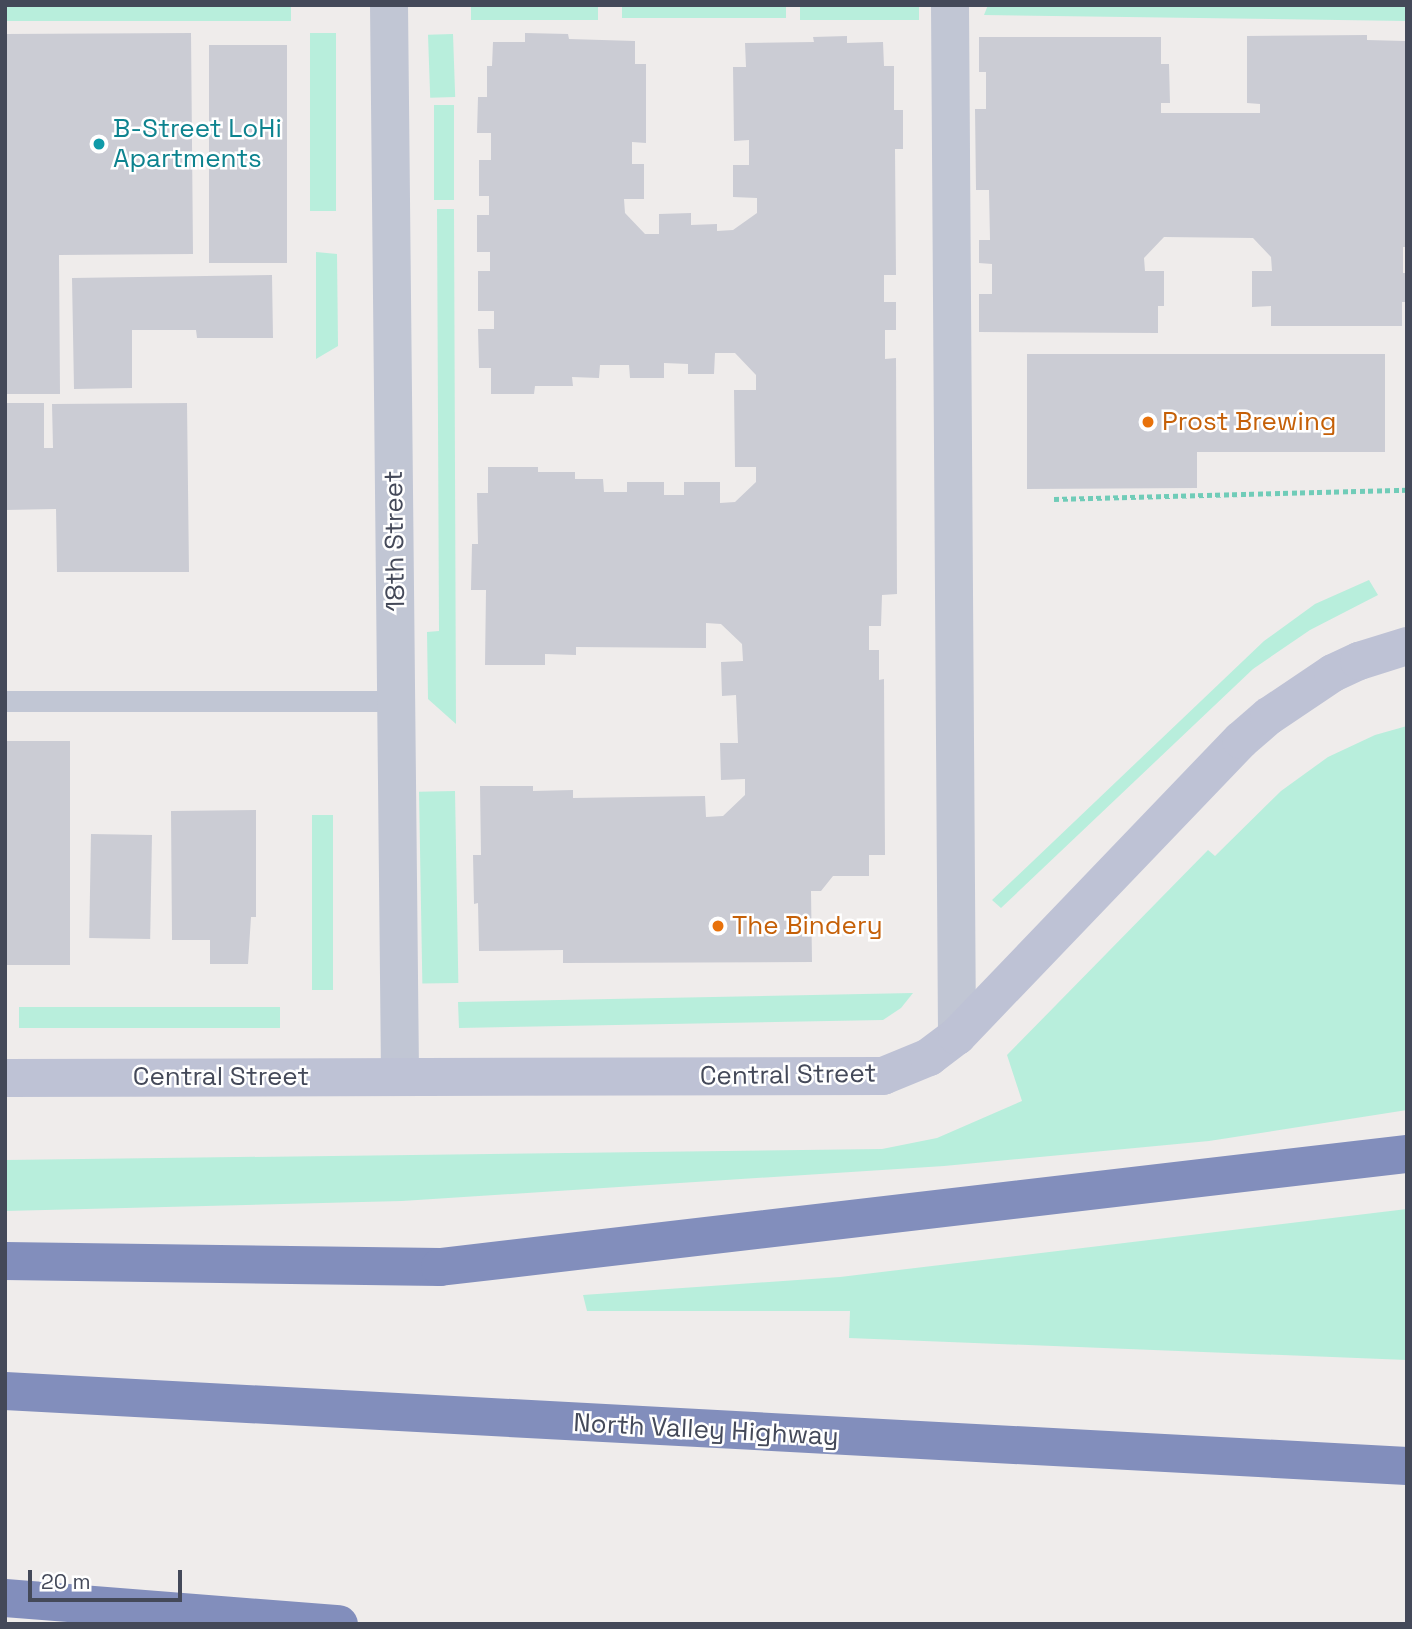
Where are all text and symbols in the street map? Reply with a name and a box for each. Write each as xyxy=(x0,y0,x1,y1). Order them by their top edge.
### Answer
place label: B-Street LoHi Apartments xyxy=(113,113,282,174)
marker: B-Street LoHi Apartments xyxy=(91,136,107,152)
place label: Prost Brewing xyxy=(1162,406,1337,438)
marker: Prost Brewing xyxy=(1140,414,1156,430)
street label: 18th Street xyxy=(378,470,412,612)
place label: The Bindery xyxy=(732,910,883,942)
marker: The Bindery xyxy=(710,918,726,934)
street label: Central Street xyxy=(700,1058,876,1092)
street label: Central Street xyxy=(133,1061,309,1093)
street label: North Valley Highway xyxy=(573,1407,839,1453)
scale bar xyxy=(32,1556,186,1600)
text: 20 m xyxy=(41,1568,91,1595)

